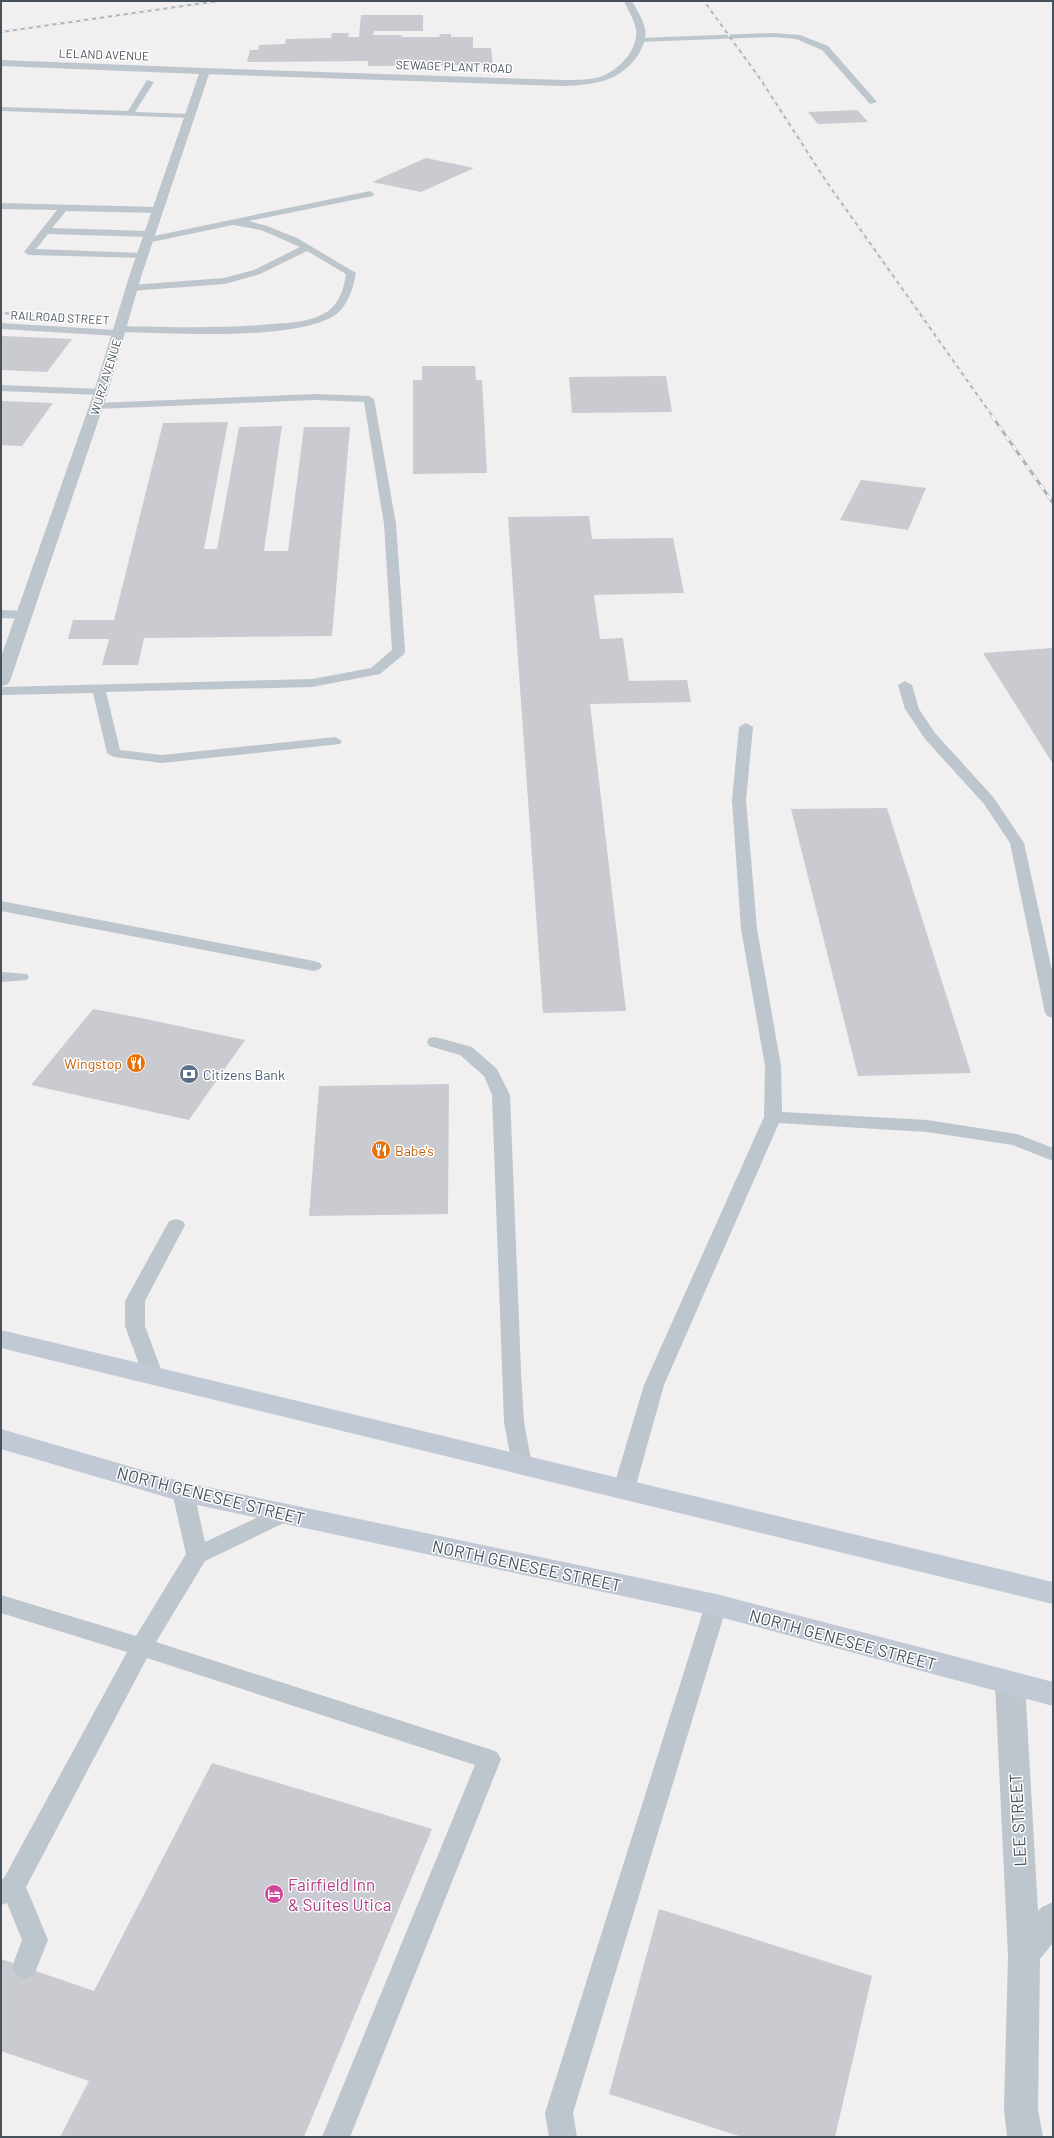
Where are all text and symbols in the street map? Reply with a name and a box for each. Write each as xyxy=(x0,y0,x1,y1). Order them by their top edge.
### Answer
street label: LELAND AVENUE xyxy=(59,45,149,63)
street label: SEWAGE PLANT ROAD xyxy=(396,57,512,75)
street label: RAILROAD STREET xyxy=(10,307,110,327)
street label: WURZ AVENUE xyxy=(87,337,123,417)
restaurant icon: Wingstop xyxy=(125,1052,147,1074)
place label: Wingstop xyxy=(64,1055,122,1072)
bank icon: Citizens Bank xyxy=(178,1063,200,1085)
place label: Citizens Bank xyxy=(203,1066,285,1083)
restaurant icon: Babe's xyxy=(370,1139,392,1161)
place label: Babe's xyxy=(395,1142,434,1159)
street label: NORTH GENESEE STREET xyxy=(115,1462,307,1528)
street label: NORTH GENESEE STREET xyxy=(431,1535,623,1595)
street label: NORTH GENESEE STREET xyxy=(747,1604,939,1674)
street label: LEE STREET xyxy=(1005,1773,1029,1867)
place label: Fairfield Inn & Suites Utica xyxy=(288,1874,391,1914)
hotel icon: Fairfield Inn & Suites Utica xyxy=(263,1883,285,1905)

